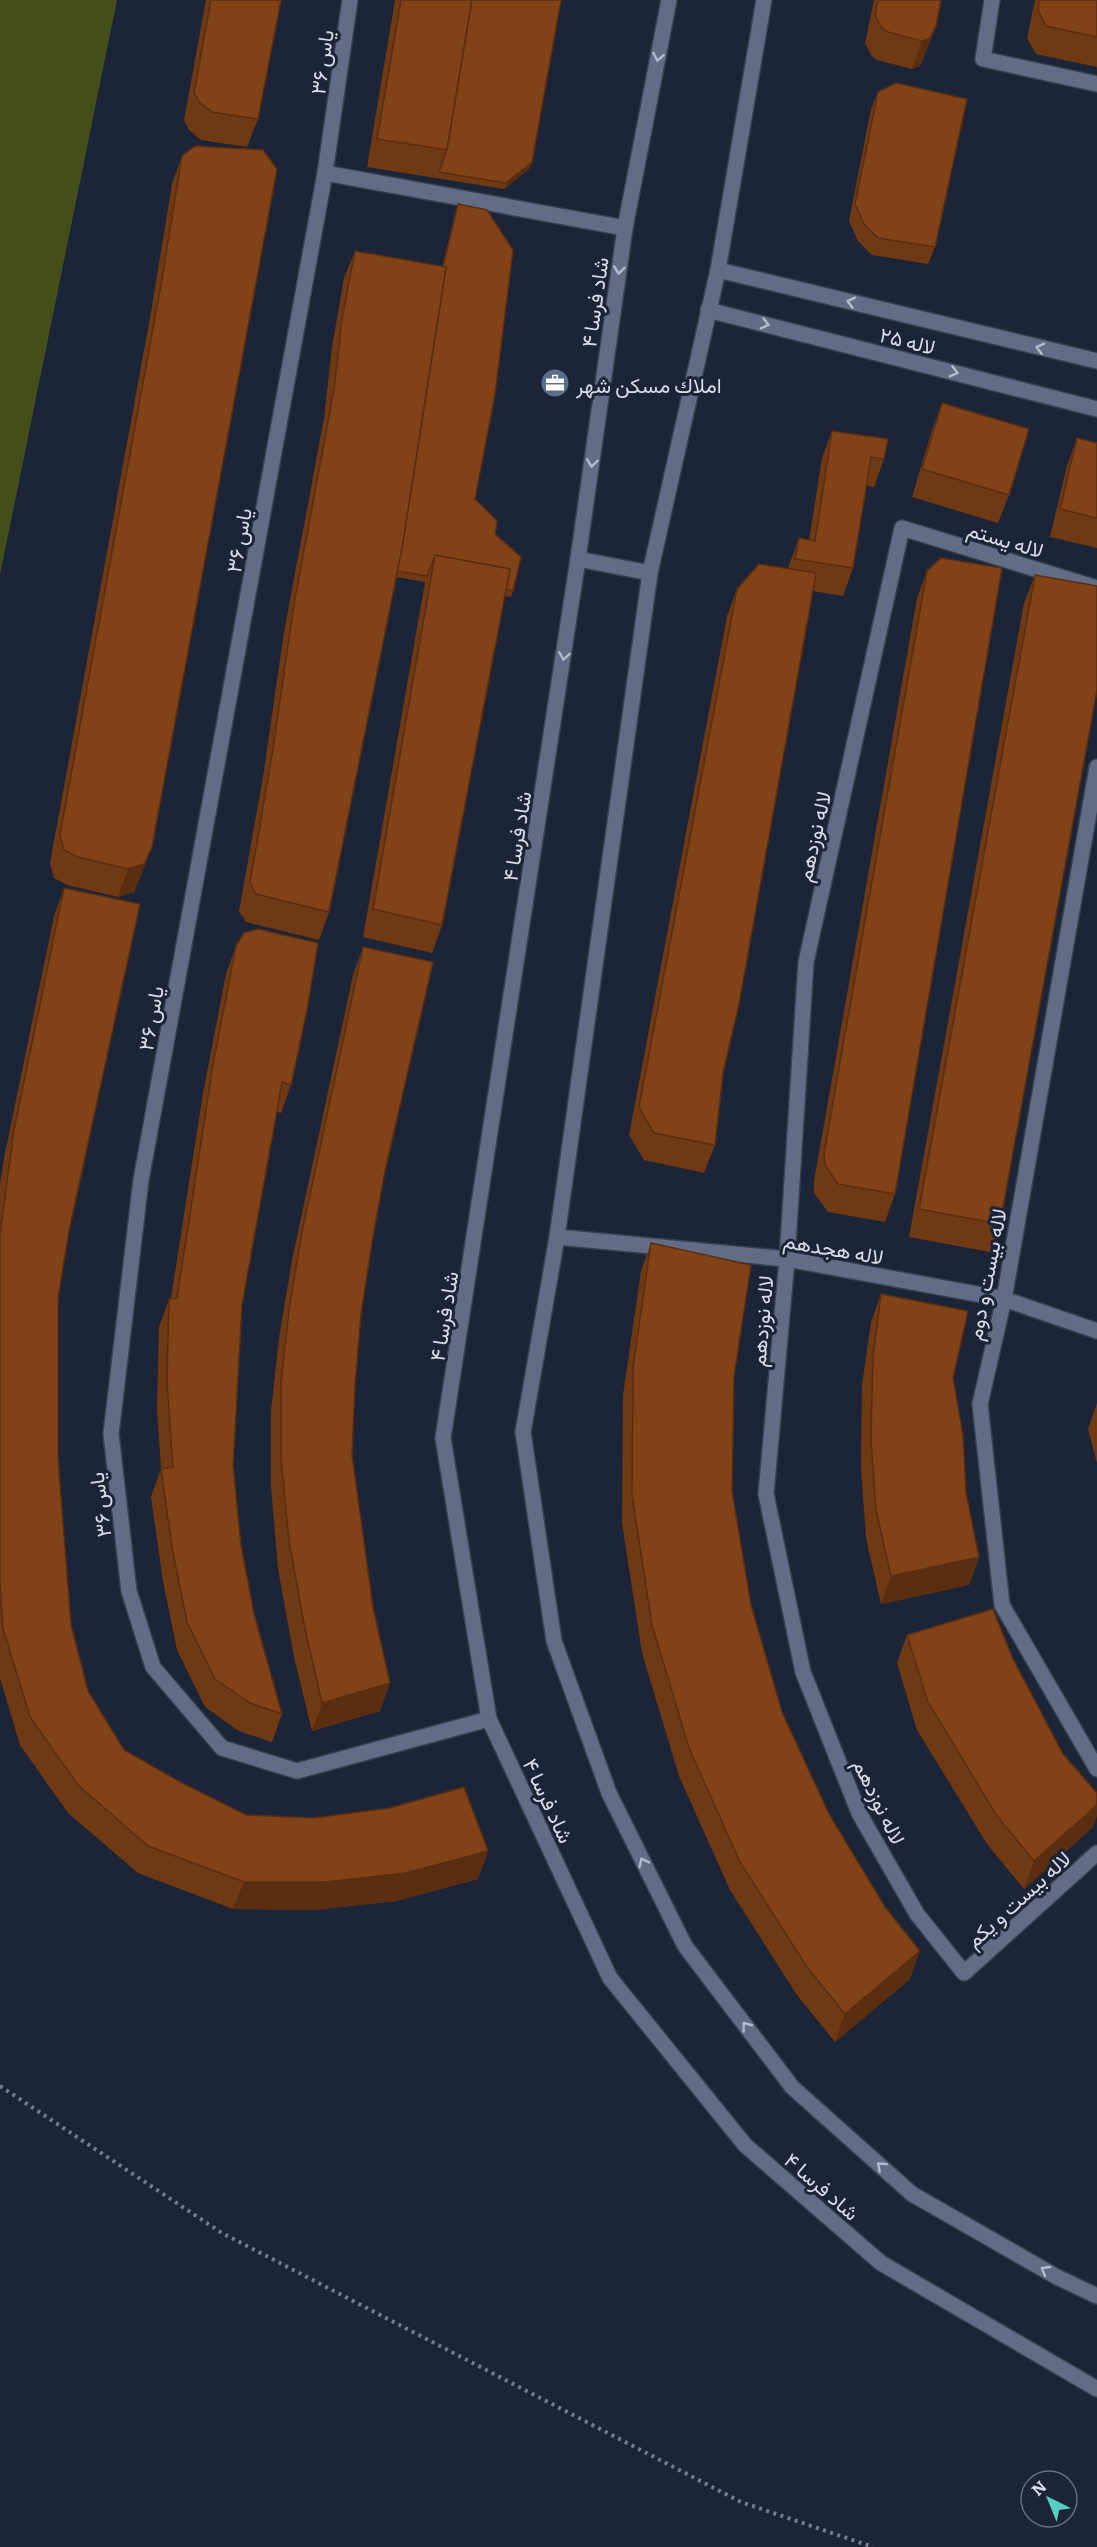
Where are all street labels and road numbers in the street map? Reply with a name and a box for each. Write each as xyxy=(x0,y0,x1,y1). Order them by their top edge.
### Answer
street label: یاس ۳۶ xyxy=(300,28,340,96)
street label: شاد فرسا ۴ xyxy=(571,255,615,349)
street label: لاله ۲۵ xyxy=(877,317,939,361)
street label: یاس ۳۶ xyxy=(216,505,258,575)
street label: لاله یستم xyxy=(964,512,1048,565)
street label: لاله نوزدهم xyxy=(787,788,838,884)
street label: شاد فرسا ۴ xyxy=(493,789,537,883)
street label: یاس ۳۶ xyxy=(128,983,170,1053)
street label: لاله بیست و دوم xyxy=(957,1205,1014,1343)
street label: لاله هجدهم xyxy=(781,1223,886,1272)
street label: شاد فرسا ۴ xyxy=(420,1269,464,1363)
street label: لاله نوزدهم xyxy=(741,1274,780,1368)
street label: یاس ۳۶ xyxy=(79,1471,117,1539)
street label: شاد فرسا ۴ xyxy=(517,1752,583,1848)
street label: لاله نوزدهم xyxy=(846,1753,915,1850)
street label: لاله بیست و یکم xyxy=(957,1842,1077,1955)
street label: شاد فرسا ۴ xyxy=(779,2144,867,2226)

